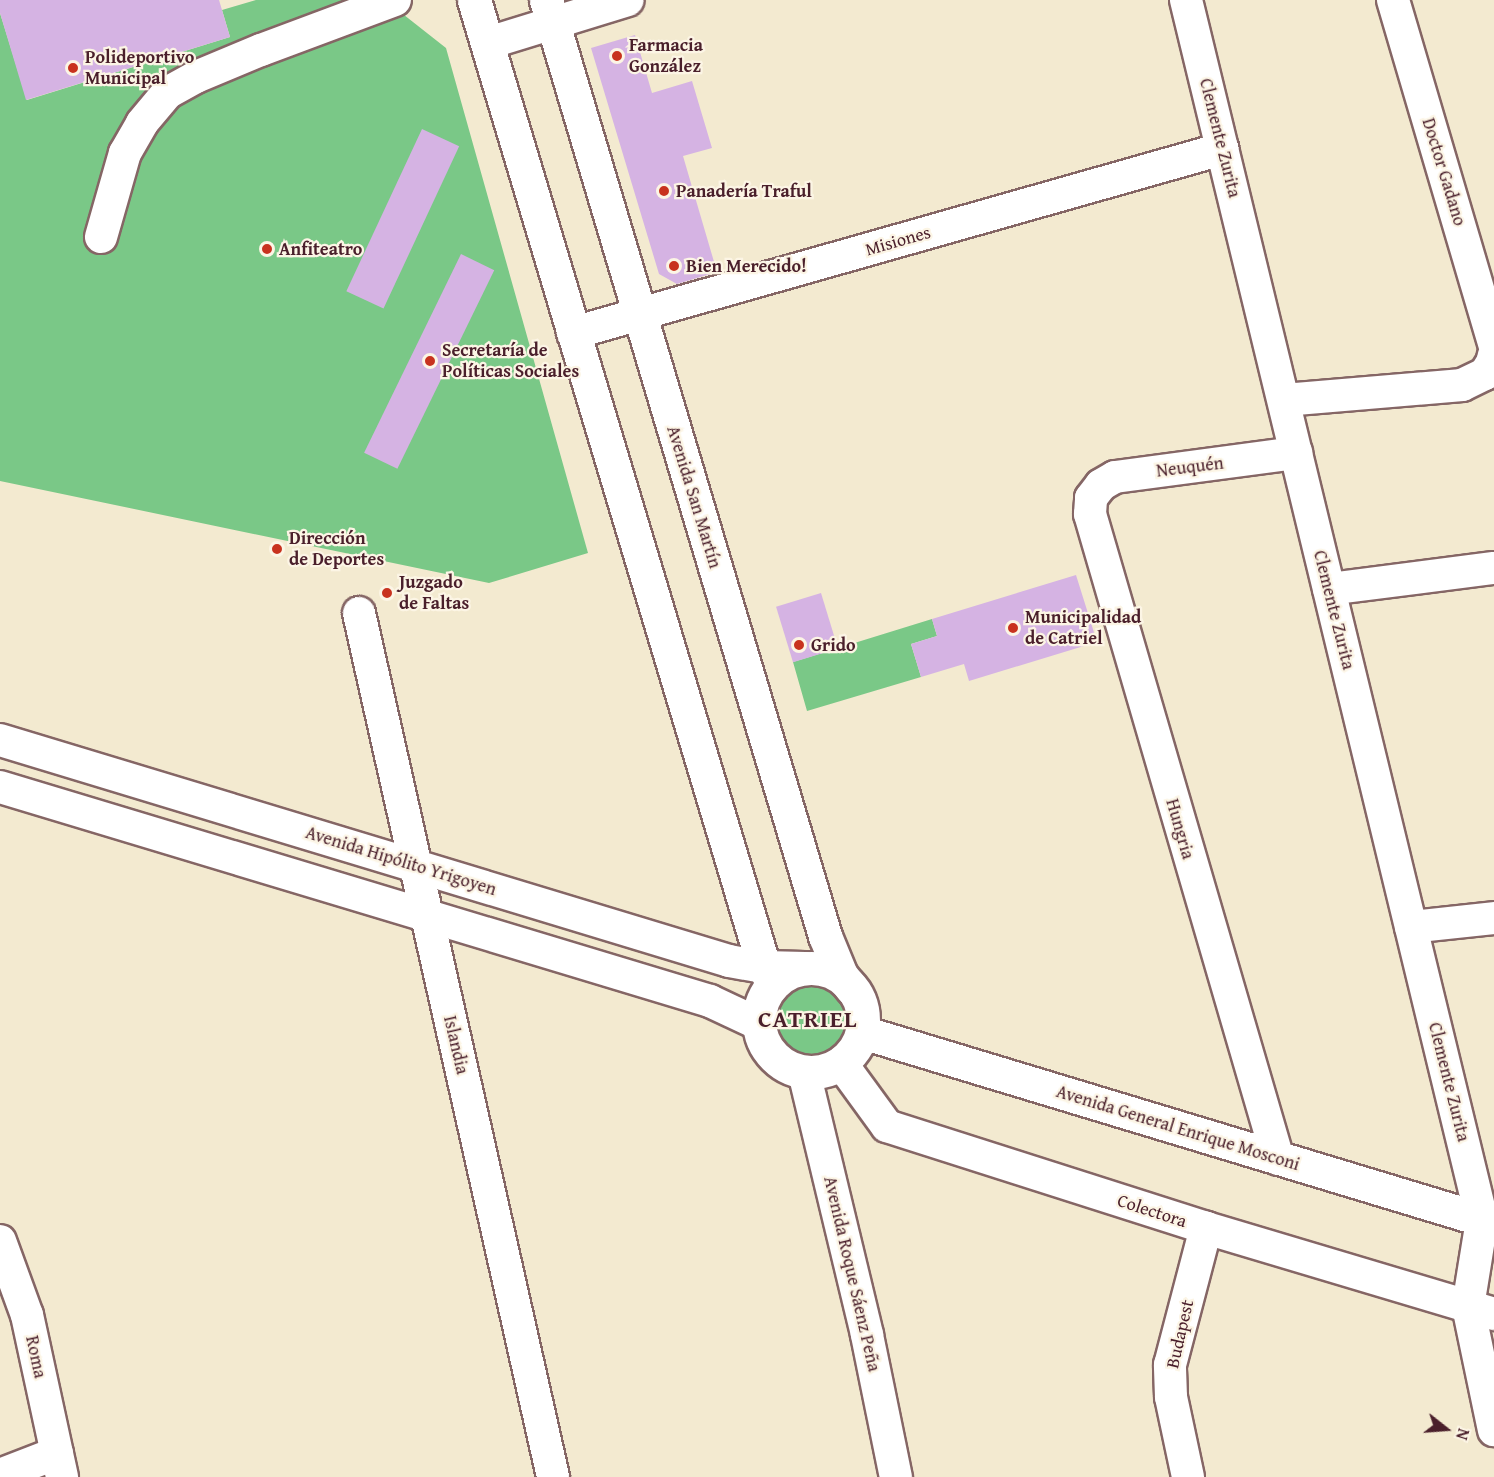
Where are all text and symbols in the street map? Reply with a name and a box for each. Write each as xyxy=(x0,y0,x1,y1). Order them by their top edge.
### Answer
place label: Farmacia González xyxy=(629,35,703,78)
place label: Polideportivo Municipal xyxy=(85,47,194,90)
marker: Farmacia González xyxy=(610,49,624,63)
marker: Polideportivo Municipal xyxy=(66,61,80,75)
street label: Clemente Zurita xyxy=(1195,76,1245,200)
street label: Doctor Gadano xyxy=(1417,116,1471,228)
place label: Panadería Traful xyxy=(676,180,812,202)
marker: Panadería Traful xyxy=(657,184,671,198)
street label: Misiones xyxy=(863,221,933,261)
place label: Anfiteatro xyxy=(279,238,362,260)
marker: Anfiteatro xyxy=(260,242,274,256)
place label: Bien Merecido! xyxy=(686,255,807,277)
marker: Bien Merecido! xyxy=(667,259,681,273)
place label: Secretaría de Políticas Sociales xyxy=(442,340,579,382)
marker: Secretaría de Políticas Sociales xyxy=(423,354,437,368)
street label: Avenida San Martín xyxy=(662,423,726,571)
street label: Neuquén xyxy=(1155,452,1225,482)
place label: Dirección de Deportes xyxy=(289,528,384,570)
marker: Dirección de Deportes xyxy=(270,542,284,556)
street label: Clemente Zurita xyxy=(1309,548,1359,672)
place label: Juzgado de Faltas xyxy=(399,572,469,614)
marker: Juzgado de Faltas xyxy=(380,586,394,600)
place label: Municipalidad de Catriel xyxy=(1025,607,1141,650)
marker: Municipalidad de Catriel xyxy=(1006,621,1020,635)
place label: Grido xyxy=(811,634,856,656)
marker: Grido xyxy=(792,638,806,652)
street label: Hungria xyxy=(1161,796,1199,862)
street label: Avenida Hipólito Yrigoyen xyxy=(303,822,499,900)
district label: CATRIEL xyxy=(758,1005,858,1033)
street label: Islandia xyxy=(439,1014,473,1076)
street label: Clemente Zurita xyxy=(1424,1020,1474,1144)
street label: Avenida General Enrique Mosconi xyxy=(1054,1081,1302,1175)
street label: Avenida Roque Sáenz Peña xyxy=(819,1174,885,1374)
street label: Colectora xyxy=(1115,1190,1189,1232)
street label: Budapest xyxy=(1162,1298,1198,1370)
street label: Roma xyxy=(21,1334,51,1380)
north arrow xyxy=(1416,1399,1476,1459)
text: N xyxy=(1450,1426,1476,1443)

